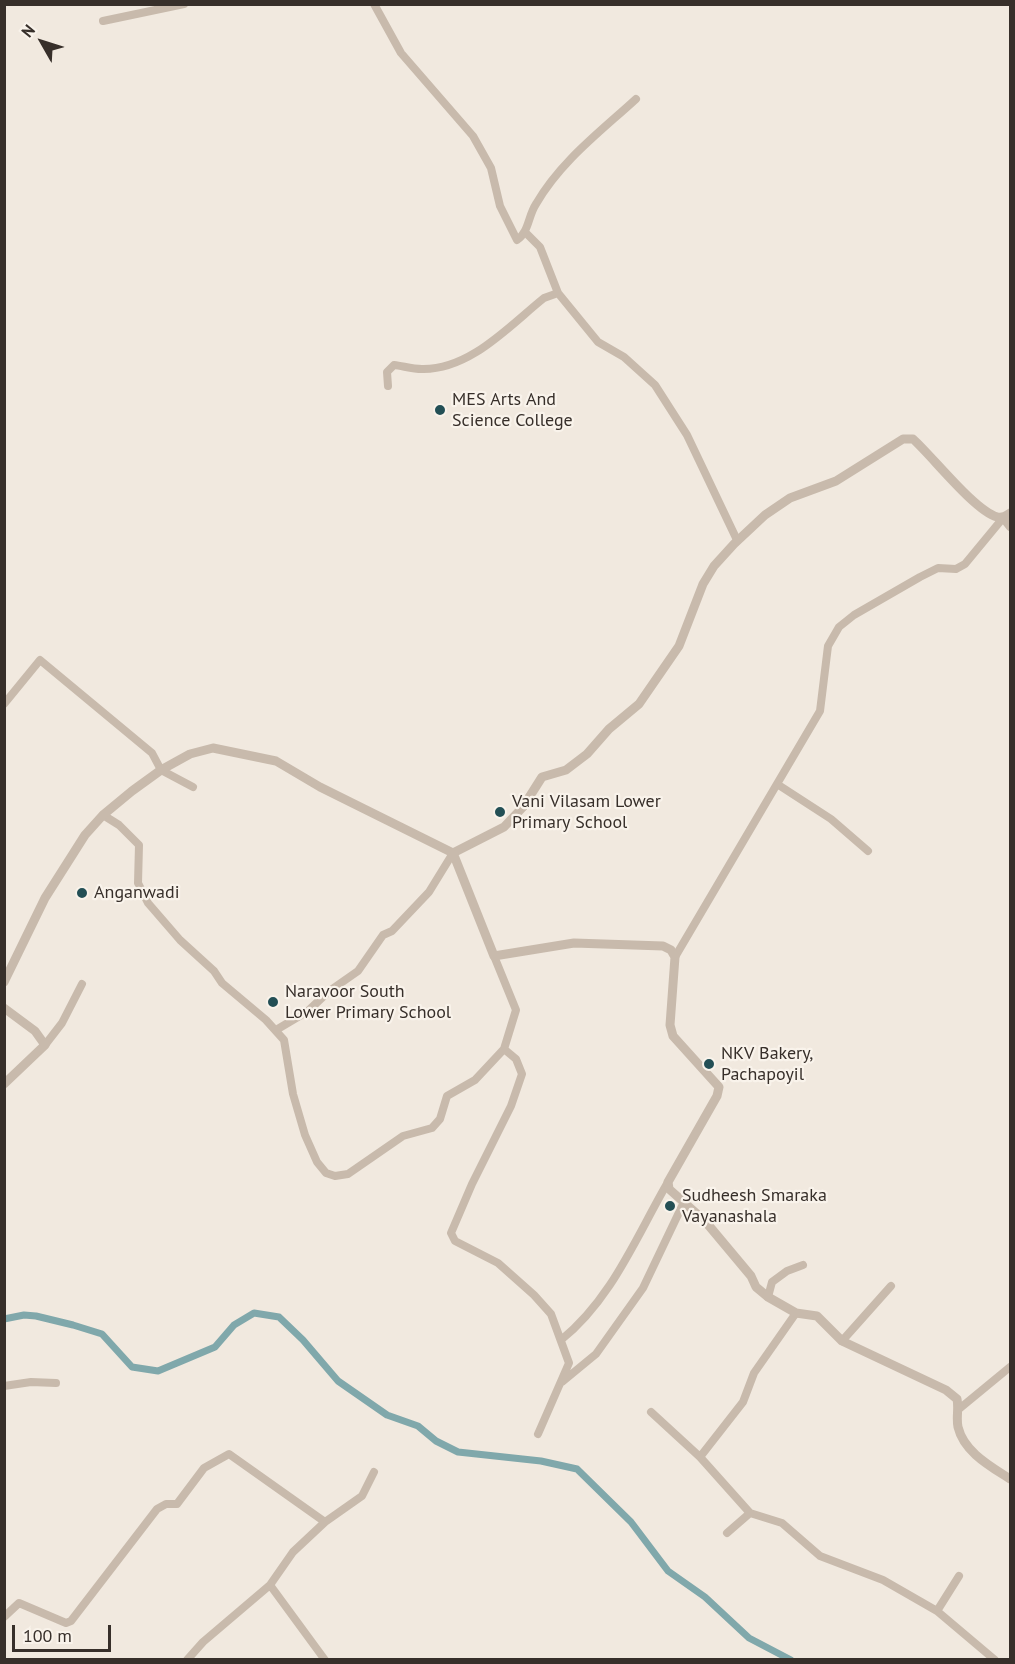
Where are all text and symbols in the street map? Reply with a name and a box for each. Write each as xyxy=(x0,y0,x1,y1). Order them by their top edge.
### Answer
north arrow xyxy=(12,12,72,72)
text: N xyxy=(17,20,39,41)
place label: MES Arts And Science College xyxy=(452,389,573,432)
marker: MES Arts And Science College xyxy=(433,403,447,417)
place label: Vani Vilasam Lower Primary School xyxy=(512,791,661,834)
marker: Vani Vilasam Lower Primary School xyxy=(493,805,507,819)
place label: Anganwadi xyxy=(94,882,179,904)
marker: Anganwadi xyxy=(75,886,89,900)
place label: Naravoor South Lower Primary School xyxy=(285,981,451,1024)
marker: Naravoor South Lower Primary School xyxy=(266,995,280,1009)
place label: NKV Bakery, Pachapoyil xyxy=(721,1043,813,1086)
marker: NKV Bakery, Pachapoyil xyxy=(702,1057,716,1071)
place label: Sudheesh Smaraka Vayanashala xyxy=(682,1185,827,1228)
marker: Sudheesh Smaraka Vayanashala xyxy=(663,1199,677,1213)
scale bar xyxy=(15,1613,114,1651)
text: 100 m xyxy=(23,1624,72,1647)

